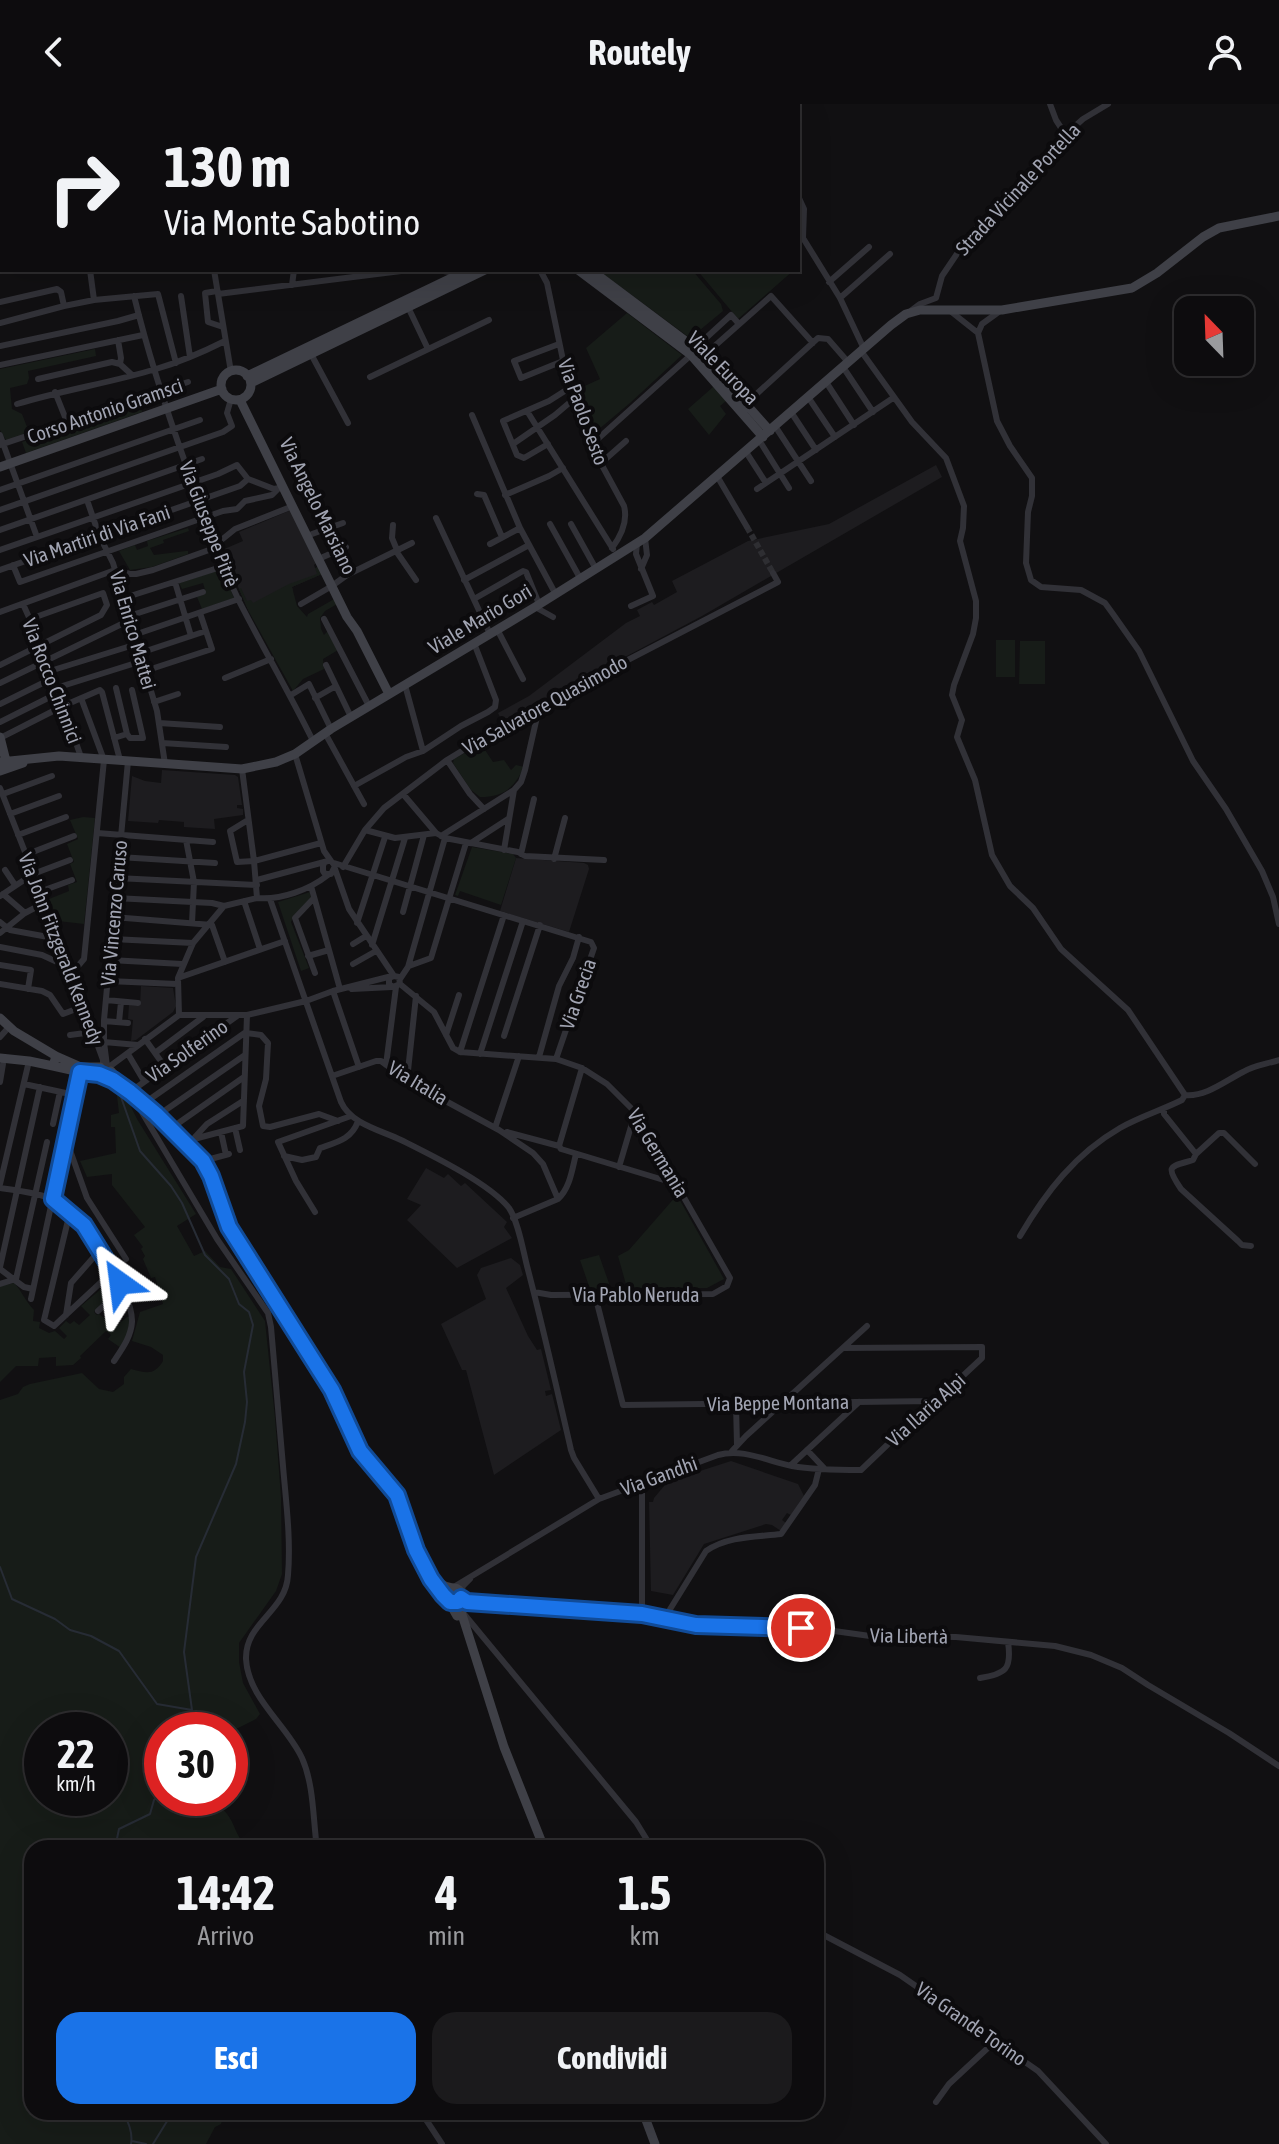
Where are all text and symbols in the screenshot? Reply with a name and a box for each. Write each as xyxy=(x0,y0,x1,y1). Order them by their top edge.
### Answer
icon: back xyxy=(32,30,76,74)
icon: person xyxy=(1203,30,1247,74)
text: Routely xyxy=(588,31,691,73)
street label: Strada Vicinale Portella xyxy=(951,118,1085,259)
text: 130 m xyxy=(164,135,291,199)
icon: right xyxy=(32,136,136,240)
text: Via Monte Sabotino xyxy=(164,201,420,243)
north arrow xyxy=(1174,296,1254,376)
map controls xyxy=(1174,296,1254,376)
street label: Viale Europa xyxy=(683,326,764,409)
street label: Via Paolo Sesto xyxy=(554,356,613,468)
street label: Corso Antonio Gramsci xyxy=(24,373,186,448)
street label: Via Angelo Marsiano xyxy=(275,434,361,578)
street label: Via Giuseppe Pitrè xyxy=(175,458,244,590)
street label: Via Martiri di Via Fani xyxy=(21,500,173,571)
street label: Via Enrico Mattei xyxy=(106,568,161,692)
street label: Viale Mario Gori xyxy=(424,579,536,658)
street label: Via Rocco Chinnici xyxy=(18,615,87,747)
street label: Via Salvatore Quasimodo xyxy=(459,650,631,759)
street label: Via Vincenzo Caruso xyxy=(96,839,131,987)
street label: Via John Fitzgerald Kennedy xyxy=(14,849,109,1048)
street label: Via Grecia xyxy=(555,955,600,1032)
street label: Via Solferino xyxy=(142,1014,232,1087)
street label: Via Italia xyxy=(384,1056,452,1109)
street label: Via Germania xyxy=(623,1104,694,1201)
position arrow xyxy=(78,1241,162,1325)
street label: Via Pablo Neruda xyxy=(572,1283,700,1306)
street label: Via Ilaria Alpi xyxy=(882,1368,970,1451)
street label: Via Beppe Montana xyxy=(707,1390,849,1415)
street label: Via Gandhi xyxy=(617,1451,700,1500)
pin xyxy=(767,1594,835,1662)
icon: arrive xyxy=(779,1606,823,1650)
street label: Via Libertà xyxy=(870,1623,948,1648)
speed limit sign: 30 xyxy=(144,1712,248,1816)
text: 22 xyxy=(57,1731,95,1776)
text: km/h xyxy=(56,1772,96,1795)
text: 14:42 xyxy=(177,1865,275,1920)
text: 4 xyxy=(435,1865,458,1920)
text: 1.5 xyxy=(618,1865,671,1920)
text: Arrivo xyxy=(198,1921,254,1951)
text: min xyxy=(428,1921,465,1951)
text: km xyxy=(630,1921,660,1951)
street label: Via Grande Torino xyxy=(912,1977,1031,2070)
button: Esci xyxy=(56,2012,416,2104)
button: Condividi xyxy=(432,2012,792,2104)

